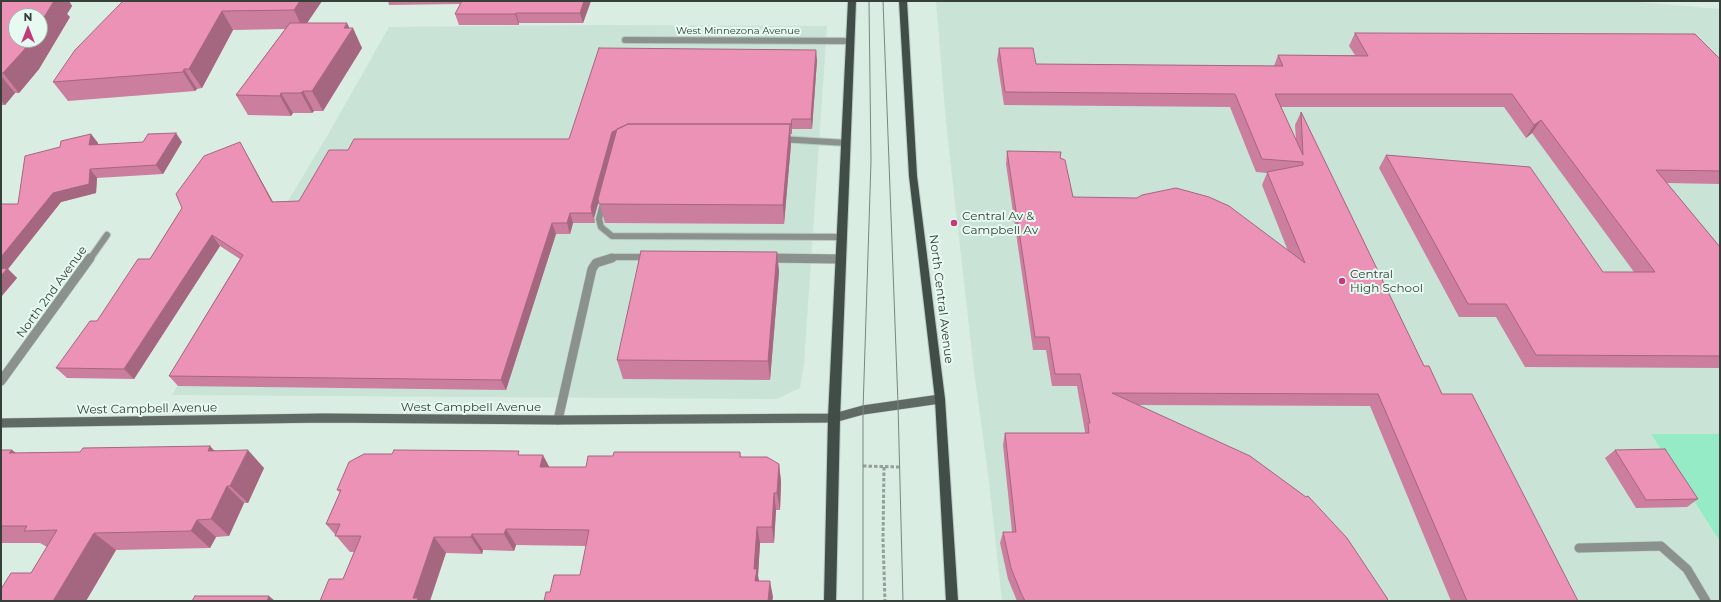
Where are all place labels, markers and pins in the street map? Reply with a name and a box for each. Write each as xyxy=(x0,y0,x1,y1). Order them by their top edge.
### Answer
place label: Central Av & Campbell Av xyxy=(962,209,1038,237)
marker: Central Av & Campbell Av xyxy=(949,218,959,228)
place label: Central High School xyxy=(1350,267,1423,295)
marker: Central High School xyxy=(1337,276,1347,286)

